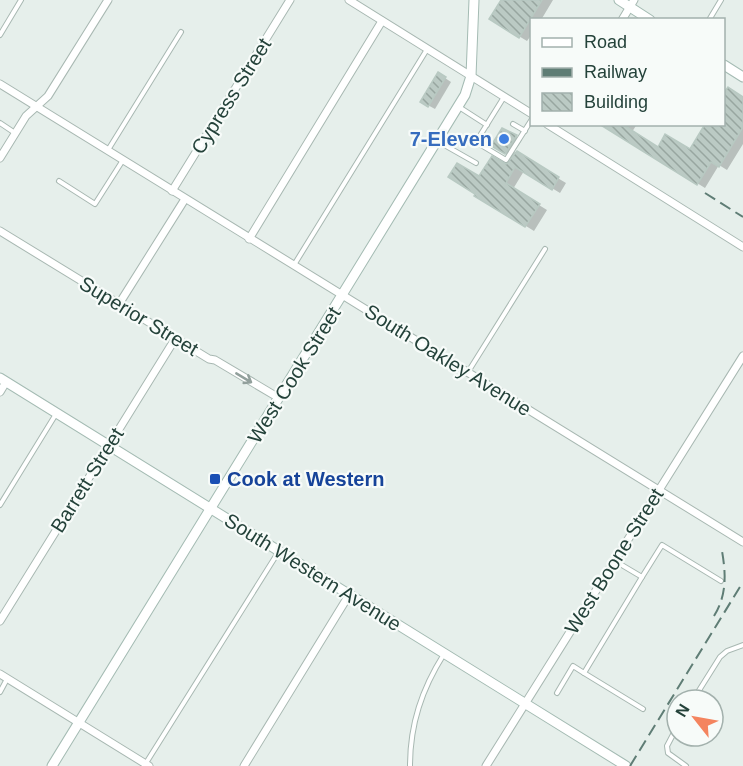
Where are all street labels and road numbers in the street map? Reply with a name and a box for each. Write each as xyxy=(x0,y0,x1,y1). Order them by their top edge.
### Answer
street label: Cypress Street xyxy=(187,34,276,158)
street label: Superior Street xyxy=(76,272,203,360)
street label: South Oakley Avenue xyxy=(361,300,535,420)
street label: West Cook Street xyxy=(243,302,345,447)
street label: Barrett Street xyxy=(46,423,128,536)
street label: West Boone Street xyxy=(560,484,668,638)
street label: South Western Avenue xyxy=(221,509,405,635)

